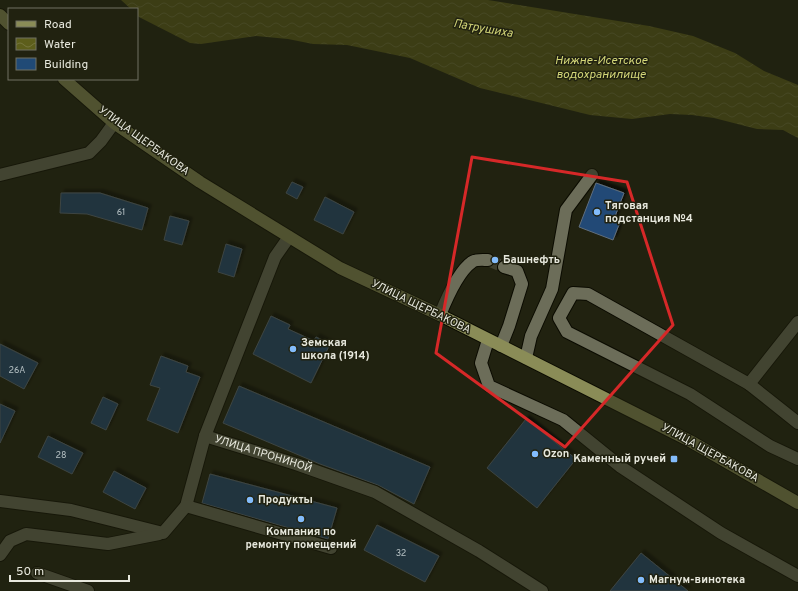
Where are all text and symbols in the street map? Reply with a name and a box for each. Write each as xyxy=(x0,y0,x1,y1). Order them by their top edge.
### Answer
legend xyxy=(8,8,138,80)
water label: Патрушиха xyxy=(452,16,515,42)
text: Road xyxy=(44,17,72,33)
text: Water xyxy=(44,37,76,53)
water label: Нижне-Исетское водохранилище xyxy=(555,53,648,83)
text: Building xyxy=(44,57,88,73)
street label: УЛИЦА ЩЕРБАКОВА xyxy=(96,103,192,179)
place label: Тяговая подстанция №4 xyxy=(605,199,693,226)
house number: 61 xyxy=(117,207,125,218)
marker: Тяговая подстанция №4 xyxy=(592,207,602,217)
place label: Башнефть xyxy=(503,253,560,267)
marker: Башнефть xyxy=(490,255,500,265)
street label: УЛИЦА ЩЕРБАКОВА xyxy=(369,277,473,337)
place label: Земская школа (1914) xyxy=(301,336,370,363)
marker: Земская школа (1914) xyxy=(288,344,298,354)
house number: 26А xyxy=(9,365,25,376)
street label: УЛИЦА ЩЕРБАКОВА xyxy=(659,420,761,486)
street label: УЛИЦА ПРОНИНОЙ xyxy=(213,432,314,476)
place label: Ozon xyxy=(543,447,569,461)
marker: Ozon xyxy=(530,449,540,459)
house number: 28 xyxy=(55,450,67,461)
place label: Каменный ручей xyxy=(573,452,666,466)
marker: Каменный ручей xyxy=(669,454,679,464)
place label: Продукты xyxy=(258,493,313,507)
marker: Продукты xyxy=(245,495,255,505)
marker: Компания по ремонту помещений xyxy=(296,514,306,524)
place label: Компания по ремонту помещений xyxy=(245,525,357,552)
house number: 32 xyxy=(396,548,406,559)
scale bar xyxy=(10,557,129,583)
text: 50 m xyxy=(16,564,44,580)
place label: Магнум-винотека xyxy=(649,573,745,587)
marker: Магнум-винотека xyxy=(636,575,646,585)

